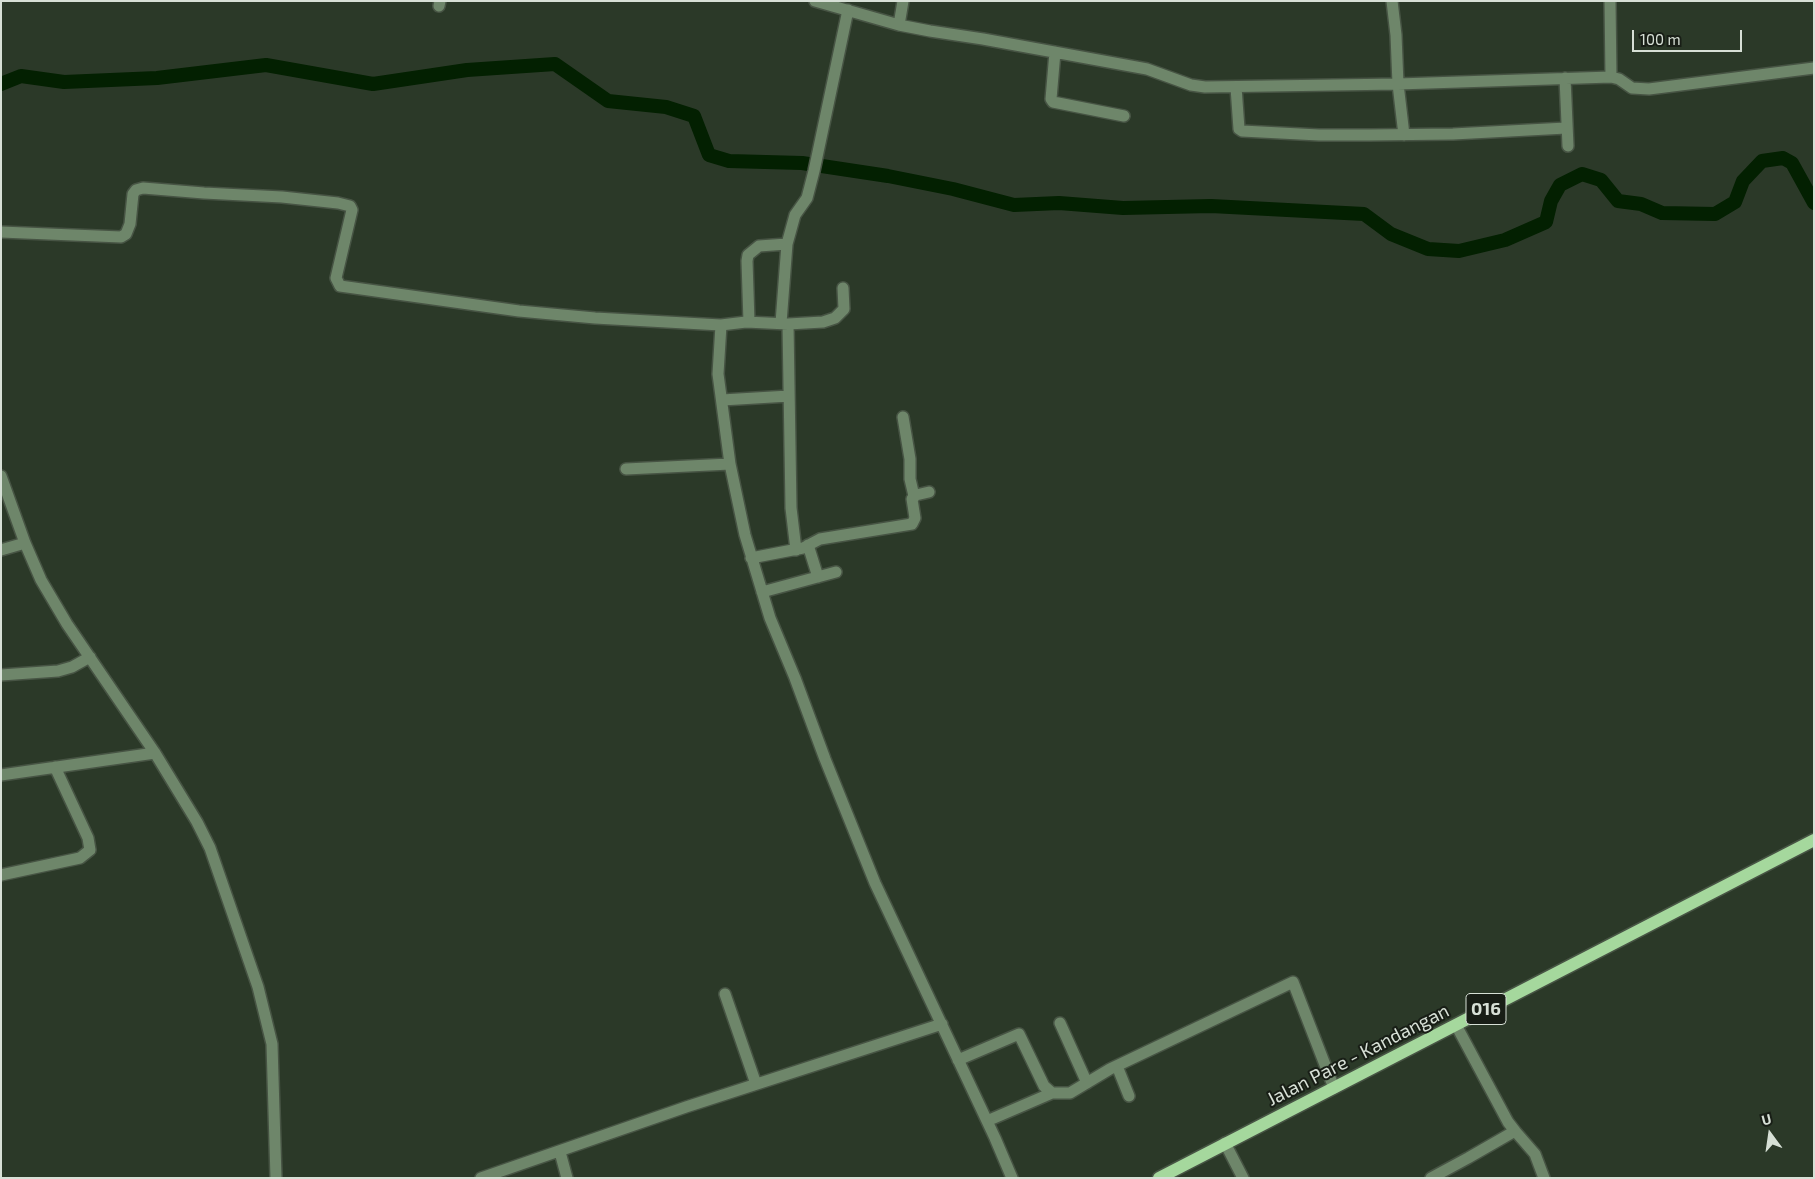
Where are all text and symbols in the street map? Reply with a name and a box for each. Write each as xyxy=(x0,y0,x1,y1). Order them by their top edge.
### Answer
scale bar xyxy=(1635,20,1745,52)
text: 100 m xyxy=(1640,30,1681,48)
road number: 016 xyxy=(1466,994,1506,1024)
street label: Jalan Pare - Kandangan xyxy=(1263,999,1453,1111)
north arrow xyxy=(1745,1109,1795,1159)
text: U xyxy=(1760,1110,1773,1128)

